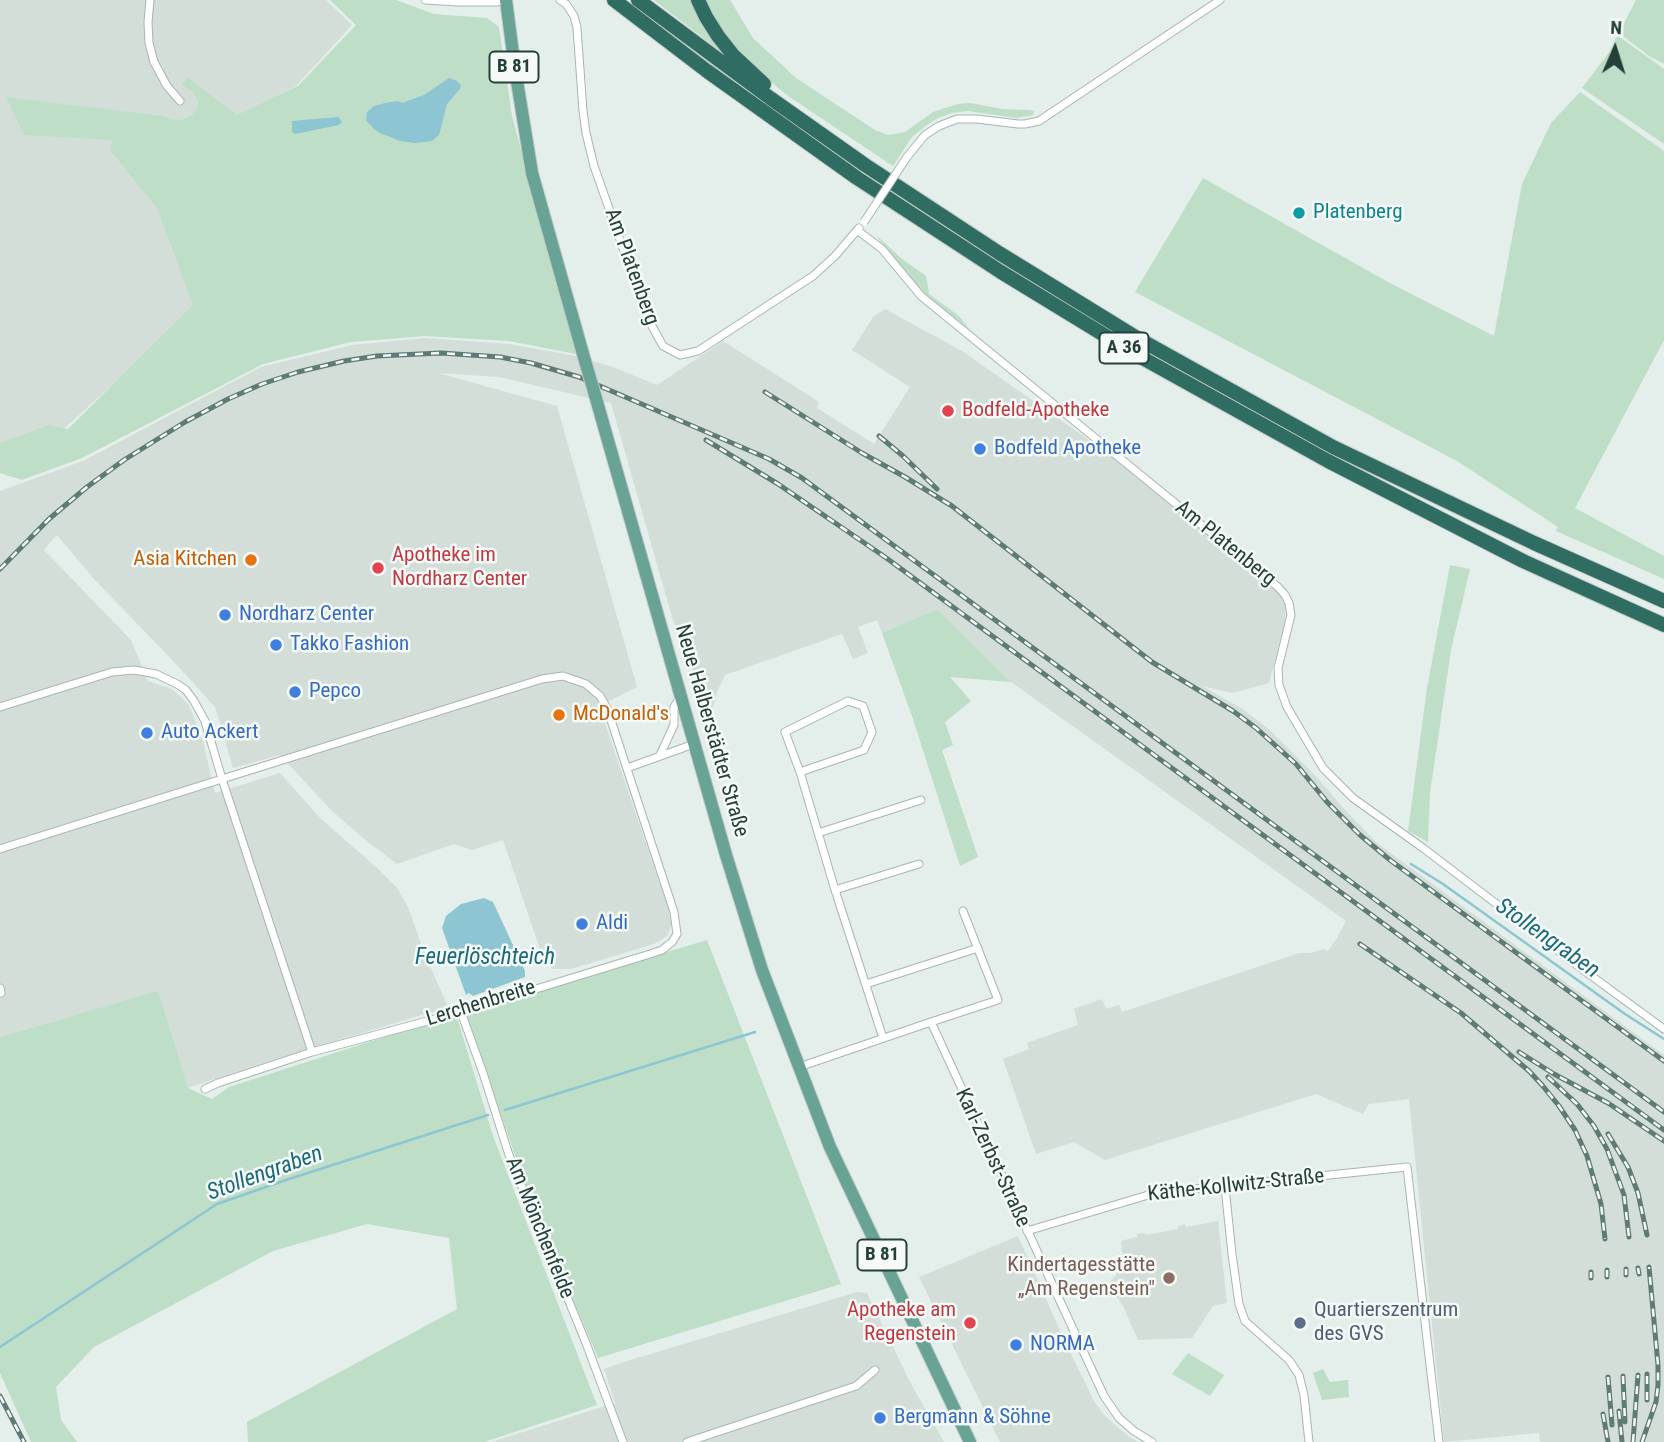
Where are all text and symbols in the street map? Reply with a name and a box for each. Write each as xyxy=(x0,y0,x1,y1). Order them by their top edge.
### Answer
north arrow xyxy=(1580,14,1650,84)
text: N xyxy=(1610,16,1623,39)
road number: B 81 xyxy=(490,52,538,82)
place label: Platenberg xyxy=(1313,200,1403,226)
street label: Am Platenberg xyxy=(598,205,664,329)
marker: Platenberg xyxy=(1291,205,1307,221)
road number: A 36 xyxy=(1100,332,1148,364)
place label: Bodfeld-Apotheke xyxy=(962,398,1109,424)
marker: Bodfeld-Apotheke xyxy=(940,403,956,419)
place label: Bodfeld Apotheke xyxy=(994,436,1141,462)
marker: Bodfeld Apotheke xyxy=(972,441,988,457)
street label: Am Platenberg xyxy=(1170,496,1280,592)
place label: Apotheke im Nordharz Center xyxy=(392,543,527,593)
place label: Asia Kitchen xyxy=(133,547,237,573)
marker: Asia Kitchen xyxy=(243,552,259,568)
marker: Apotheke im Nordharz Center xyxy=(370,560,386,576)
place label: Nordharz Center xyxy=(239,602,374,628)
marker: Nordharz Center xyxy=(217,607,233,623)
street label: Neue Halberstädter Straße xyxy=(669,622,753,840)
place label: Takko Fashion xyxy=(290,632,409,658)
marker: Takko Fashion xyxy=(268,637,284,653)
place label: Pepco xyxy=(309,679,361,705)
marker: Pepco xyxy=(287,684,303,700)
place label: McDonald's xyxy=(573,702,669,728)
marker: McDonald's xyxy=(551,707,567,723)
place label: Auto Ackert xyxy=(161,720,259,746)
marker: Auto Ackert xyxy=(139,725,155,741)
water label: Stollengraben xyxy=(1490,893,1604,985)
place label: Aldi xyxy=(596,911,628,937)
marker: Aldi xyxy=(574,916,590,932)
water label: Feuerlöschteich xyxy=(415,944,555,972)
street label: Lerchenbreite xyxy=(423,975,539,1033)
street label: Karl-Zerbst-Straße xyxy=(949,1085,1035,1231)
water label: Stollengraben xyxy=(203,1140,327,1208)
street label: Am Mönchenfelde xyxy=(499,1154,579,1302)
street label: Käthe-Kollwitz-Straße xyxy=(1146,1164,1326,1208)
road number: B 81 xyxy=(858,1240,906,1270)
place label: Kindertagesstätte „Am Regenstein" xyxy=(1007,1253,1155,1303)
marker: Kindertagesstätte „Am Regenstein" xyxy=(1161,1270,1177,1286)
place label: Apotheke am Regenstein xyxy=(847,1298,956,1348)
place label: Quartierszentrum des GVS xyxy=(1314,1298,1458,1348)
marker: Apotheke am Regenstein xyxy=(962,1315,978,1331)
marker: Quartierszentrum des GVS xyxy=(1292,1315,1308,1331)
place label: NORMA xyxy=(1030,1332,1095,1358)
marker: NORMA xyxy=(1008,1337,1024,1353)
place label: Bergmann & Söhne xyxy=(894,1405,1051,1431)
marker: Bergmann & Söhne xyxy=(872,1410,888,1426)

